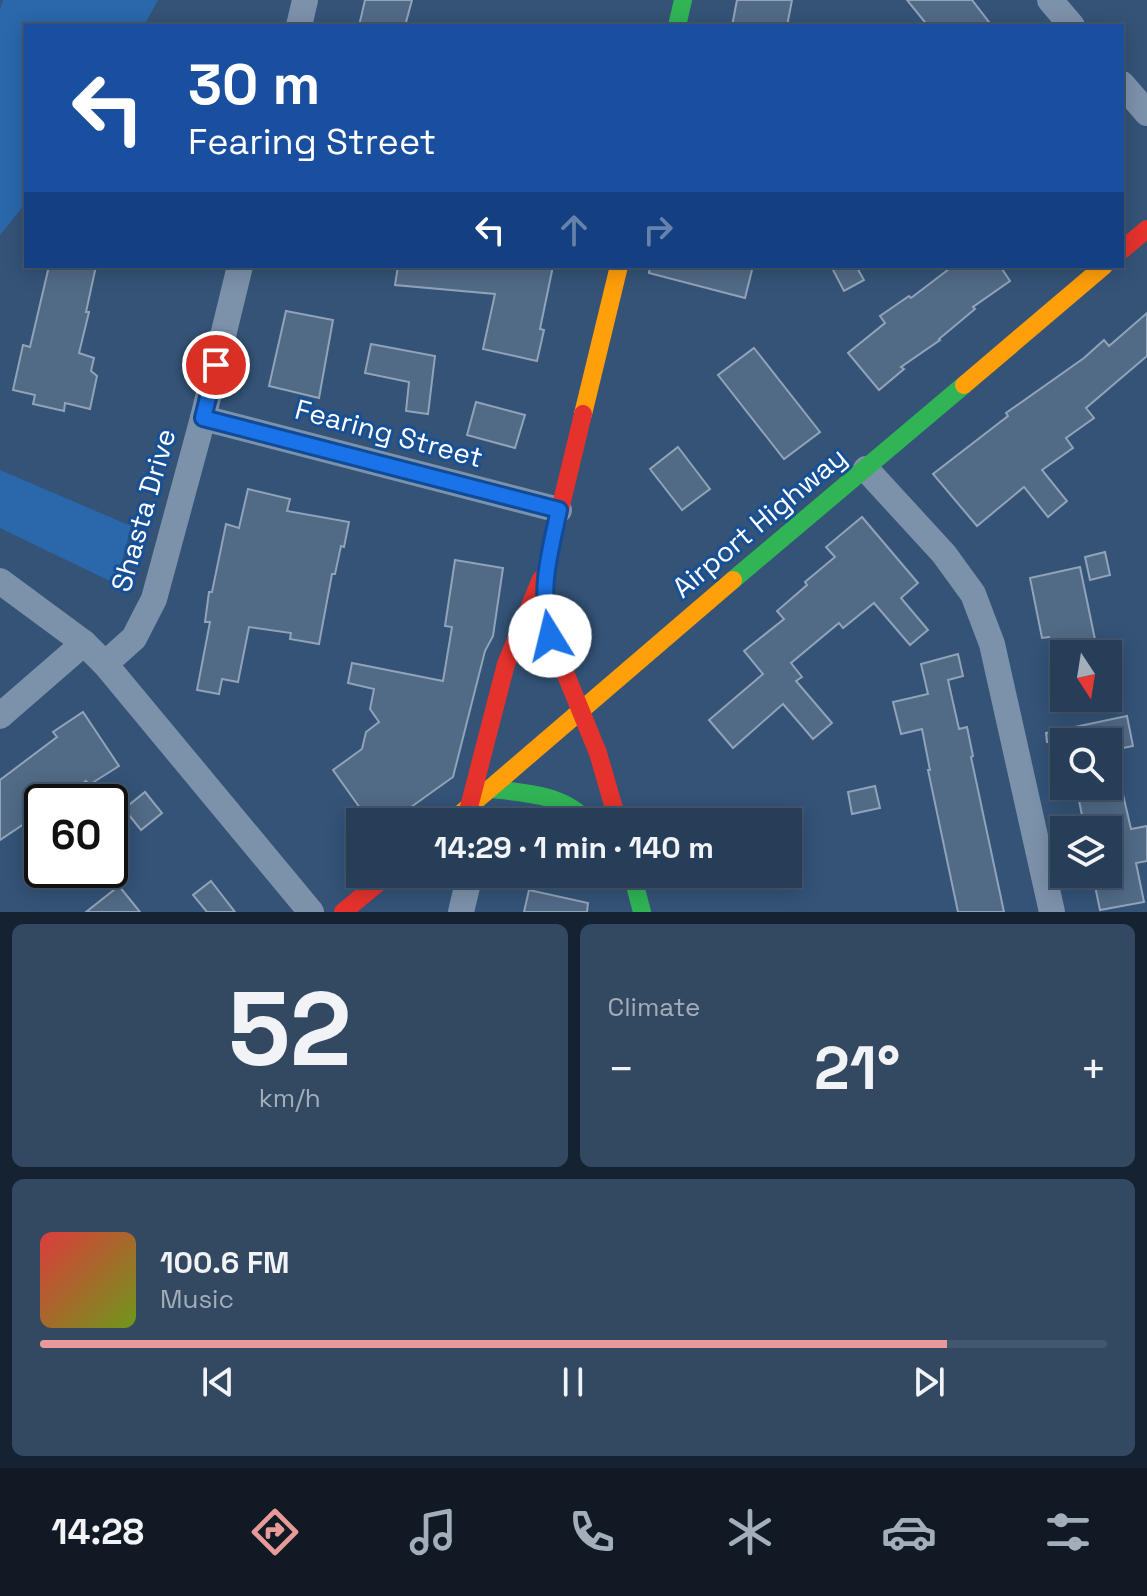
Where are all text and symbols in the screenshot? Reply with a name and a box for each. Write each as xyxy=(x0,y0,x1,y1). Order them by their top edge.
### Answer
text: 30 m xyxy=(188,49,320,120)
icon: left xyxy=(56,56,160,160)
text: Fearing Street xyxy=(188,119,436,165)
icon: left xyxy=(468,208,512,252)
icon: ahead xyxy=(552,208,596,252)
icon: right xyxy=(636,208,680,252)
pin xyxy=(182,331,250,399)
icon: arrive xyxy=(194,343,238,387)
street label: Fearing Street xyxy=(291,391,487,475)
street label: Shasta Drive xyxy=(103,424,183,596)
street label: Airport Highway xyxy=(665,439,853,605)
position arrow xyxy=(508,594,592,678)
north arrow xyxy=(1050,640,1122,712)
map controls xyxy=(1050,640,1122,888)
button: search xyxy=(1050,728,1122,800)
speed limit sign: 60 xyxy=(24,784,128,888)
button: layers xyxy=(1050,816,1122,888)
text: 14:29 · 1 min · 140 m xyxy=(434,828,714,867)
text: 52 xyxy=(228,963,351,1095)
text: Climate xyxy=(608,990,700,1024)
text: 21° xyxy=(814,1030,900,1107)
text: − xyxy=(608,1041,635,1097)
text: + xyxy=(1080,1041,1107,1097)
text: km/h xyxy=(259,1081,321,1115)
text: 100.6 FM xyxy=(160,1243,289,1282)
text: Music xyxy=(160,1282,234,1316)
icon: previous xyxy=(196,1360,240,1404)
icon: pause xyxy=(551,1360,595,1404)
icon: next xyxy=(907,1360,951,1404)
icon: directions xyxy=(247,1504,303,1560)
icon: music xyxy=(405,1504,461,1560)
icon: phone xyxy=(564,1504,620,1560)
icon: climate xyxy=(722,1504,778,1560)
icon: car xyxy=(881,1504,937,1560)
icon: filters xyxy=(1040,1504,1096,1560)
text: 14:28 xyxy=(51,1509,144,1555)

